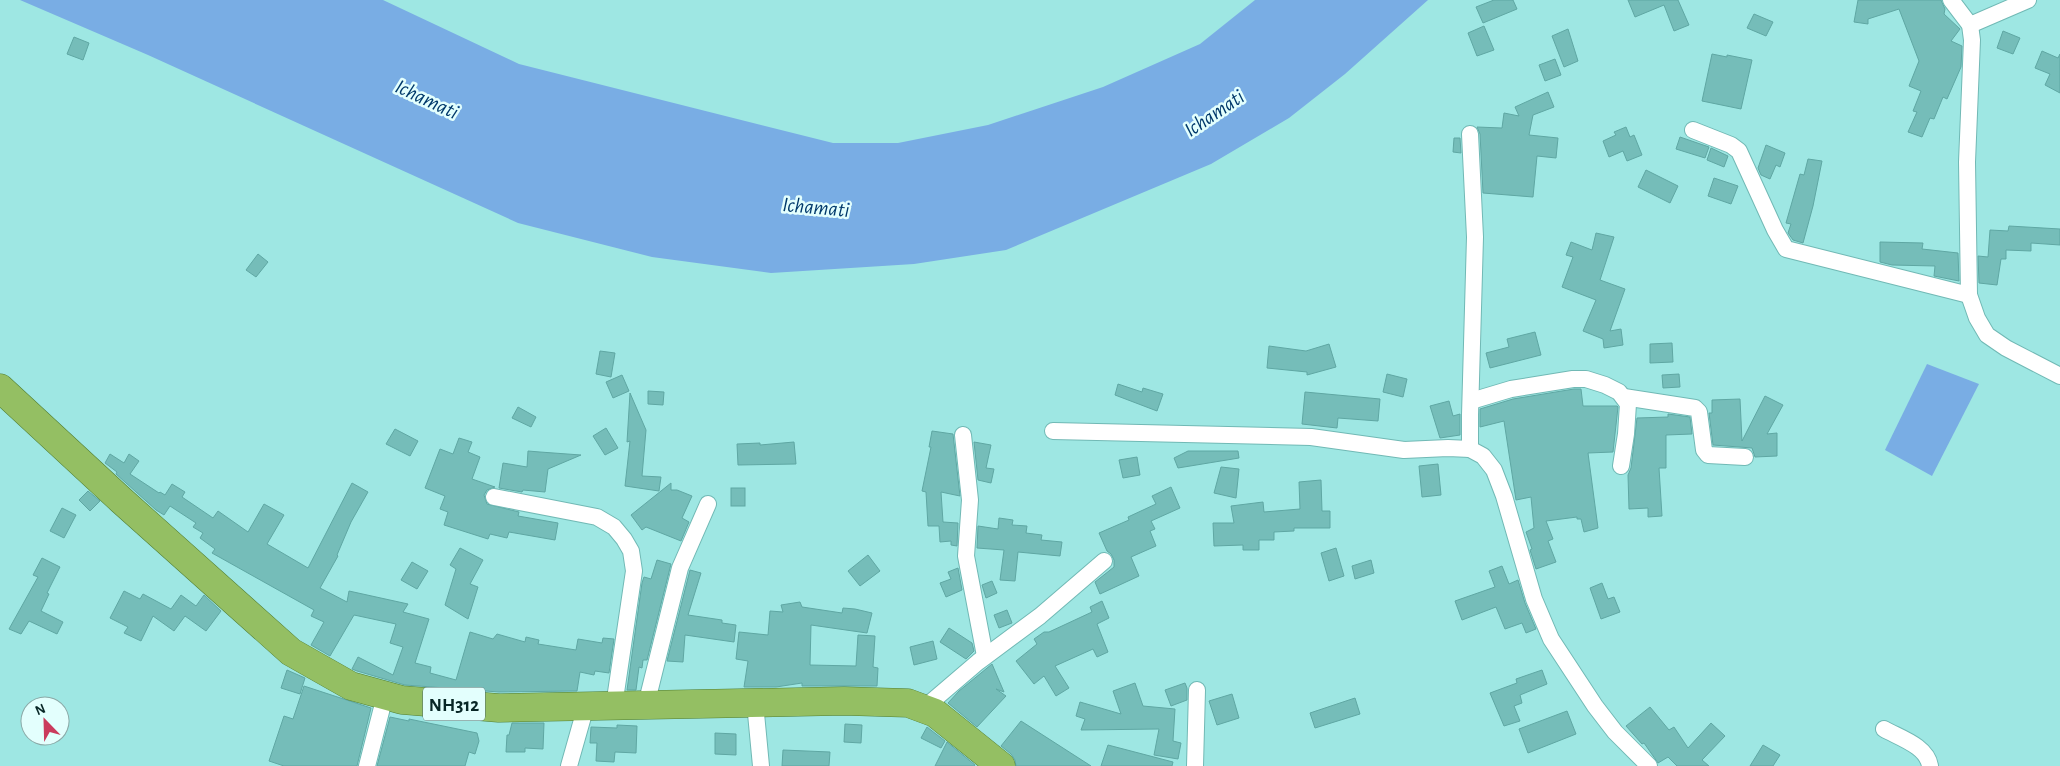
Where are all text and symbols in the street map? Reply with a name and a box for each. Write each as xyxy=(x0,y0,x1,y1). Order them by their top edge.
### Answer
water label: Ichamati xyxy=(392,76,462,123)
water label: Ichamati xyxy=(1181,86,1248,141)
water label: Ichamati xyxy=(782,194,851,221)
road number: NH312 xyxy=(423,688,485,721)
north arrow xyxy=(20,696,70,746)
text: N xyxy=(33,702,48,718)

